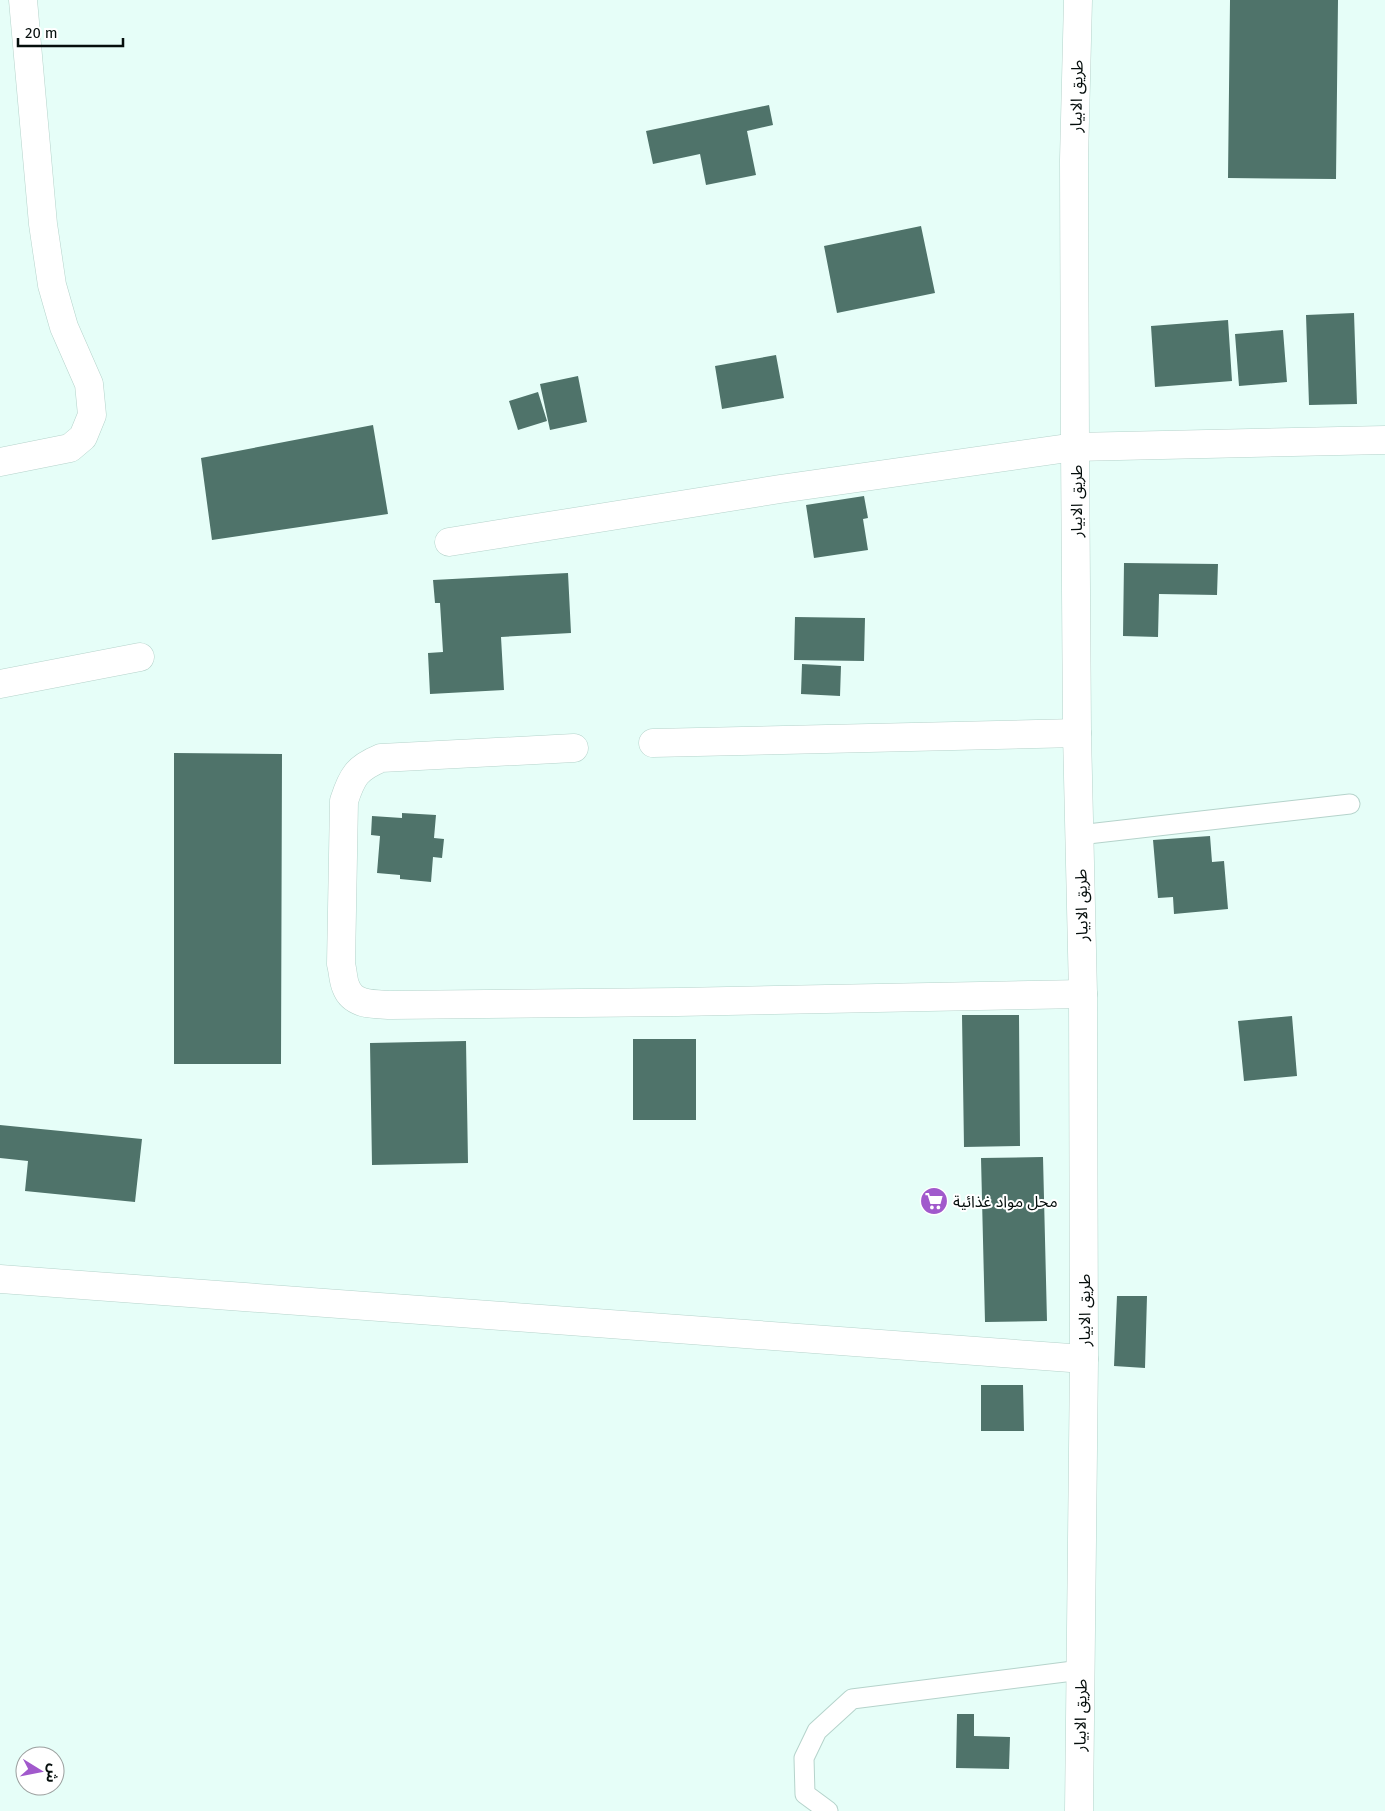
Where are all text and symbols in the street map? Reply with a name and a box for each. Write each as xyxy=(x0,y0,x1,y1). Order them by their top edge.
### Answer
scale bar xyxy=(18,15,122,47)
text: 20 m xyxy=(25,24,58,42)
street label: طريق الابيار xyxy=(1066,59,1088,133)
street label: طريق الابيار xyxy=(1067,465,1087,538)
street label: طريق الابيار xyxy=(1071,868,1093,942)
supermarket icon: محل مواد غذائية xyxy=(919,1186,949,1216)
place label: محل مواد غذائية xyxy=(953,1192,1058,1211)
street label: طريق الابيار xyxy=(1075,1274,1095,1347)
street label: طريق الابيار xyxy=(1070,1678,1092,1752)
north arrow xyxy=(15,1746,65,1796)
text: ش xyxy=(42,1762,62,1784)

